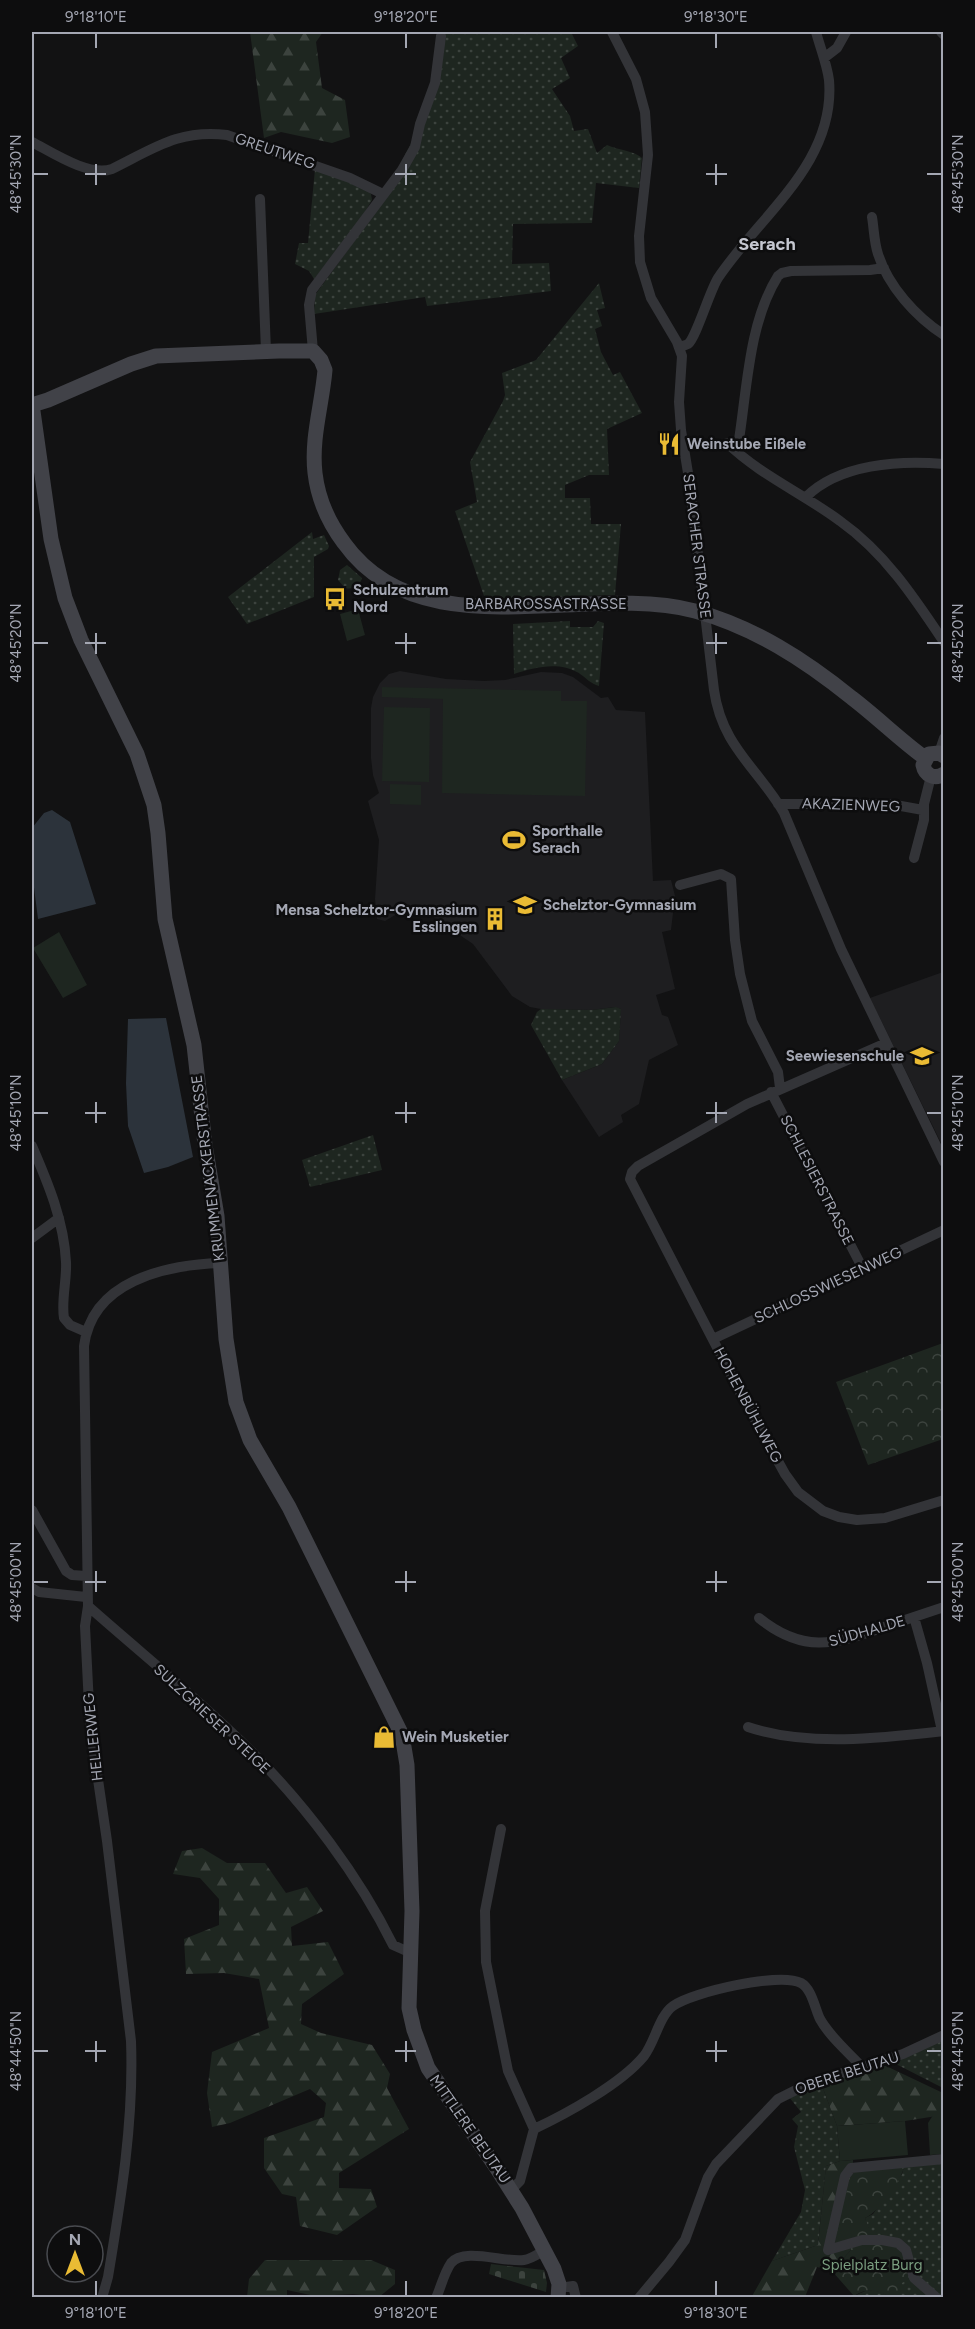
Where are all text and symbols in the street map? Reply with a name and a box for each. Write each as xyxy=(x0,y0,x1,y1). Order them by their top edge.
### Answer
text: 9°18'10"E xyxy=(65,8,127,26)
text: 9°18'20"E xyxy=(374,8,438,26)
text: 9°18'30"E xyxy=(684,8,748,26)
street label: GREUTWEG xyxy=(233,129,317,173)
text: 48°45'30"N xyxy=(7,134,25,214)
text: 48°45'30"N xyxy=(949,134,967,214)
district label: Serach xyxy=(738,233,796,255)
restaurant icon: Weinstube Eißele xyxy=(656,431,682,457)
place label: Weinstube Eißele xyxy=(687,435,807,453)
street label: SERACHER STRASSE xyxy=(679,473,715,619)
place label: Schulzentrum Nord xyxy=(353,581,448,616)
bus stop icon: Schulzentrum Nord xyxy=(322,586,348,612)
street label: BARBAROSSASTRASSE xyxy=(465,595,627,613)
text: 48°45'20"N xyxy=(7,603,25,683)
text: 48°45'20"N xyxy=(949,603,967,683)
street label: AKAZIENWEG xyxy=(802,794,900,816)
place label: Sporthalle Serach xyxy=(532,822,603,857)
sports icon: Sporthalle Serach xyxy=(501,827,527,853)
school or university icon: Schelztor-Gymnasium xyxy=(512,892,538,918)
place label: Schelztor-Gymnasium xyxy=(543,896,696,914)
place label: Mensa Schelztor-Gymnasium Esslingen xyxy=(275,901,477,936)
building icon: Mensa Schelztor-Gymnasium Esslingen xyxy=(482,906,508,932)
school or university icon: Seewiesenschule xyxy=(909,1043,935,1069)
place label: Seewiesenschule xyxy=(786,1047,905,1065)
text: 48°45'10"N xyxy=(7,1074,25,1152)
street label: KRUMMENACKERSTRASSE xyxy=(188,1074,228,1262)
text: 48°45'10"N xyxy=(949,1074,967,1152)
street label: SCHLESIERSTRASSE xyxy=(776,1112,858,1248)
street label: SCHLOSSWIESENWEG xyxy=(751,1243,905,1327)
street label: HOHENBÜHLWEG xyxy=(710,1344,786,1466)
text: 48°45'00"N xyxy=(7,1542,25,1622)
text: 48°45'00"N xyxy=(949,1542,967,1622)
street label: SÜDHALDE xyxy=(827,1612,907,1650)
street label: SULZGRIESER STEIGE xyxy=(150,1660,274,1778)
street label: HELLERWEG xyxy=(79,1692,107,1782)
shop icon: Wein Musketier xyxy=(371,1724,397,1750)
place label: Wein Musketier xyxy=(402,1728,509,1746)
text: 48°44'50"N xyxy=(7,2011,25,2091)
text: 48°44'50"N xyxy=(949,2011,967,2091)
street label: OBERE BEUTAU xyxy=(793,2048,901,2098)
street label: MITTLERE BEUTAU xyxy=(426,2071,514,2187)
north arrow xyxy=(45,2224,105,2284)
text: N xyxy=(69,2230,81,2249)
park label: Spielplatz Burg xyxy=(821,2256,923,2274)
text: 9°18'10"E xyxy=(65,2304,127,2322)
text: 9°18'20"E xyxy=(374,2304,438,2322)
text: 9°18'30"E xyxy=(684,2304,748,2322)

